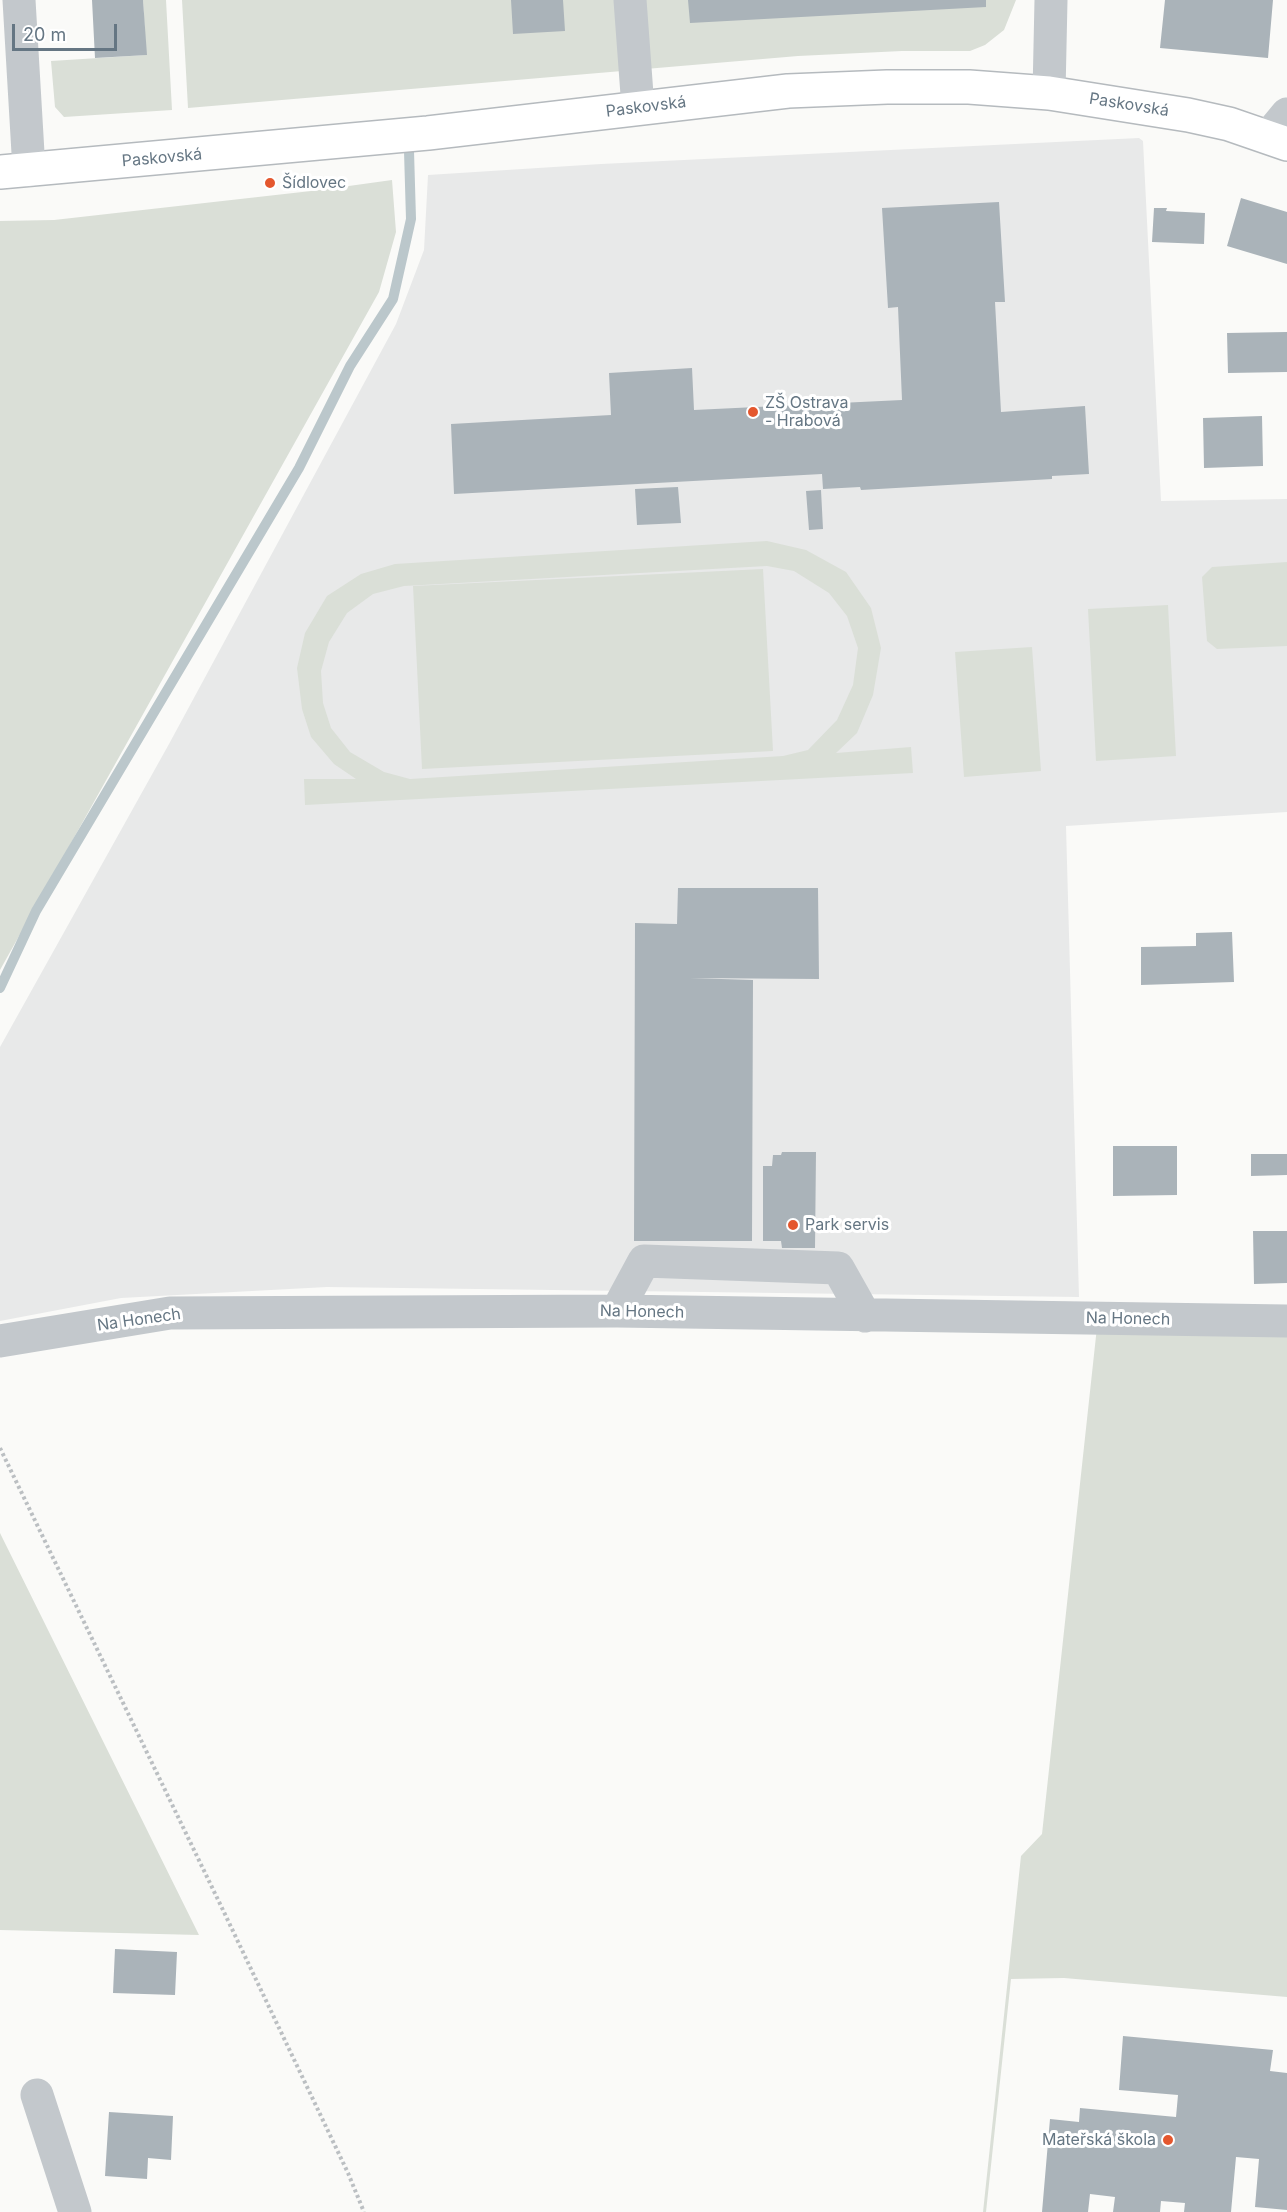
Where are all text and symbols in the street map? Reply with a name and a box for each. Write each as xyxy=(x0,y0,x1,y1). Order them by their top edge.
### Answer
scale bar xyxy=(15,12,120,50)
text: 20 m xyxy=(23,24,66,45)
street label: Paskovská xyxy=(1088,89,1170,121)
street label: Paskovská xyxy=(605,93,687,121)
street label: Paskovská xyxy=(121,145,203,171)
place label: Šídlovec xyxy=(282,173,346,193)
marker: Šídlovec xyxy=(263,176,277,190)
place label: ZŠ Ostrava - Hrabová xyxy=(765,393,848,431)
marker: ZŠ Ostrava - Hrabová xyxy=(746,405,760,419)
place label: Park servis xyxy=(805,1215,889,1235)
marker: Park servis xyxy=(786,1218,800,1232)
street label: Na Honech xyxy=(600,1302,684,1322)
street label: Na Honech xyxy=(96,1305,182,1335)
street label: Na Honech xyxy=(1086,1309,1170,1329)
place label: Mateřská škola xyxy=(1042,2130,1156,2150)
marker: Mateřská škola xyxy=(1161,2133,1175,2147)

